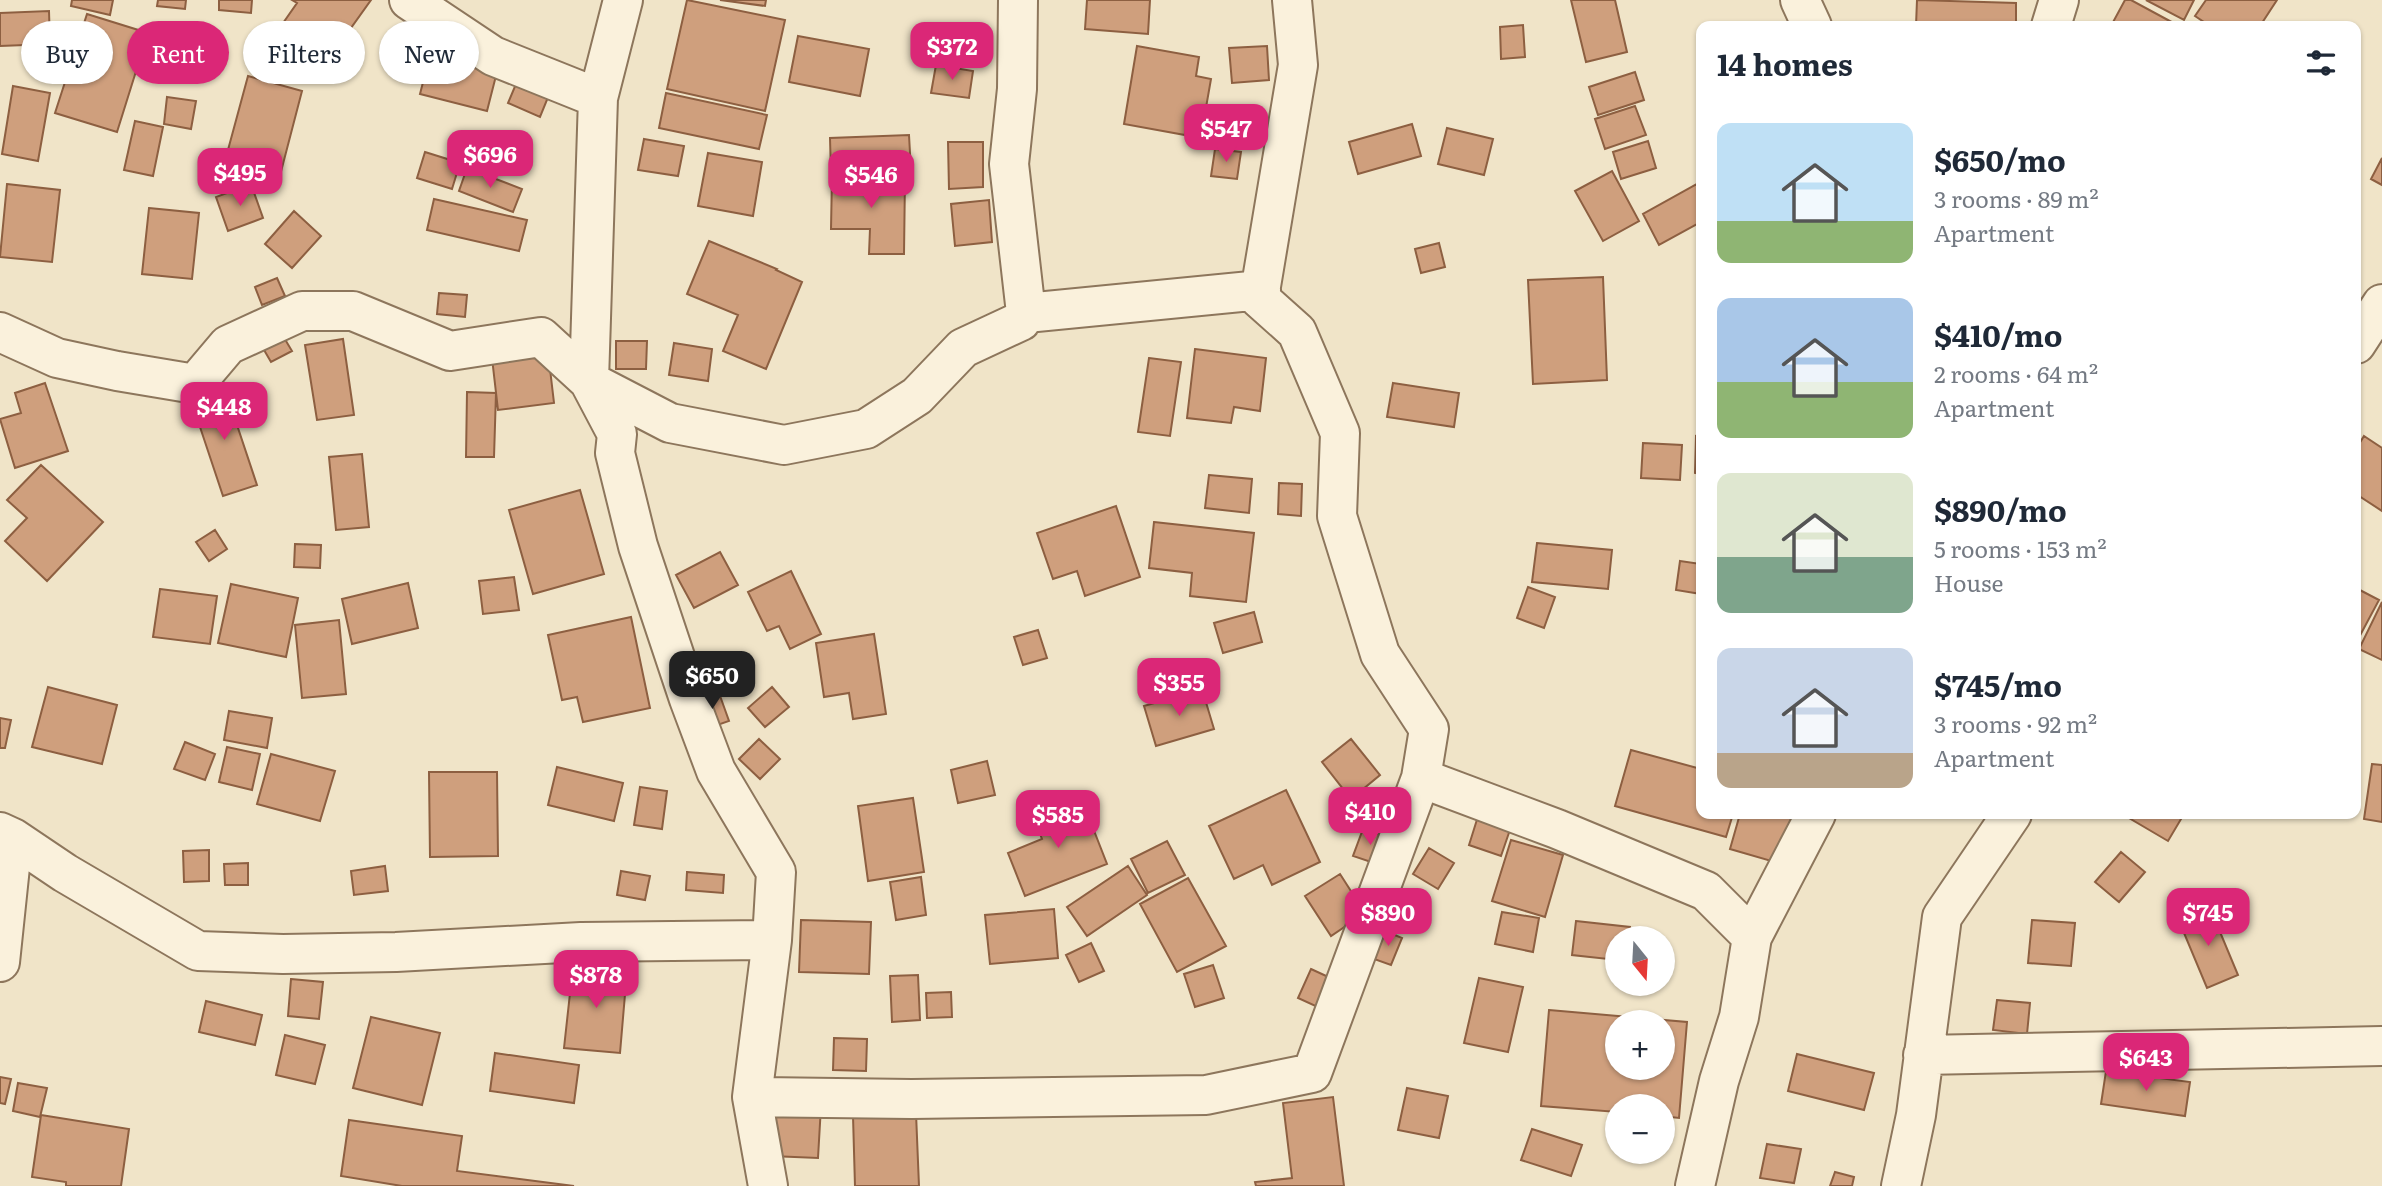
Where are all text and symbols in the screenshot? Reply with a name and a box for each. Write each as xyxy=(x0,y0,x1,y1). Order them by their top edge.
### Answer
chip: Buy xyxy=(21,21,113,84)
chip: Rent xyxy=(127,21,229,84)
chip: Filters xyxy=(243,21,365,84)
chip: New xyxy=(379,21,479,84)
pin: $372 xyxy=(911,22,993,82)
text: $372 xyxy=(926,28,978,62)
text: 14 homes xyxy=(1717,41,1853,85)
icon: filters xyxy=(2302,44,2340,82)
pin: $547 xyxy=(1185,104,1267,164)
text: $547 xyxy=(1200,110,1252,144)
pin: $696 xyxy=(449,130,531,190)
text: $696 xyxy=(463,136,517,170)
text: $650/mo xyxy=(1934,137,2066,181)
pin: $495 xyxy=(199,148,281,208)
pin: $546 xyxy=(830,150,912,210)
icon: home xyxy=(1773,151,1857,235)
text: $495 xyxy=(213,154,267,188)
text: $546 xyxy=(844,156,898,190)
text: 3 rooms · 89 m² xyxy=(1934,181,2099,215)
text: Apartment xyxy=(1934,215,2054,249)
text: $410/mo xyxy=(1934,312,2063,356)
icon: home xyxy=(1773,326,1857,410)
text: 2 rooms · 64 m² xyxy=(1934,356,2098,390)
pin: $448 xyxy=(183,382,265,442)
text: $448 xyxy=(197,388,251,422)
text: Apartment xyxy=(1934,390,2054,424)
text: $890/mo xyxy=(1934,487,2067,531)
icon: home xyxy=(1773,501,1857,585)
text: 5 rooms · 153 m² xyxy=(1934,531,2107,565)
text: House xyxy=(1934,565,2003,599)
pin: $650 xyxy=(671,652,753,711)
text: $650 xyxy=(685,657,739,691)
pin: $355 xyxy=(1138,658,1220,718)
text: $745/mo xyxy=(1934,662,2062,706)
text: $355 xyxy=(1153,664,1205,698)
icon: home xyxy=(1773,676,1857,760)
text: 3 rooms · 92 m² xyxy=(1934,706,2097,740)
text: Apartment xyxy=(1934,740,2054,774)
pin: $410 xyxy=(1329,788,1411,847)
pin: $585 xyxy=(1017,790,1099,850)
text: $410 xyxy=(1344,793,1396,827)
text: $585 xyxy=(1032,796,1084,830)
pin: $890 xyxy=(1347,888,1429,948)
pin: $745 xyxy=(2167,888,2249,948)
text: $890 xyxy=(1361,894,1415,928)
text: $745 xyxy=(2183,894,2233,928)
north arrow xyxy=(1605,926,1675,996)
map controls xyxy=(1605,926,1675,1164)
pin: $878 xyxy=(555,950,637,1010)
text: $878 xyxy=(570,956,622,990)
button: + xyxy=(1605,1010,1675,1080)
pin: $643 xyxy=(2105,1034,2187,1093)
text: $643 xyxy=(2119,1039,2173,1073)
button: − xyxy=(1605,1094,1675,1164)

